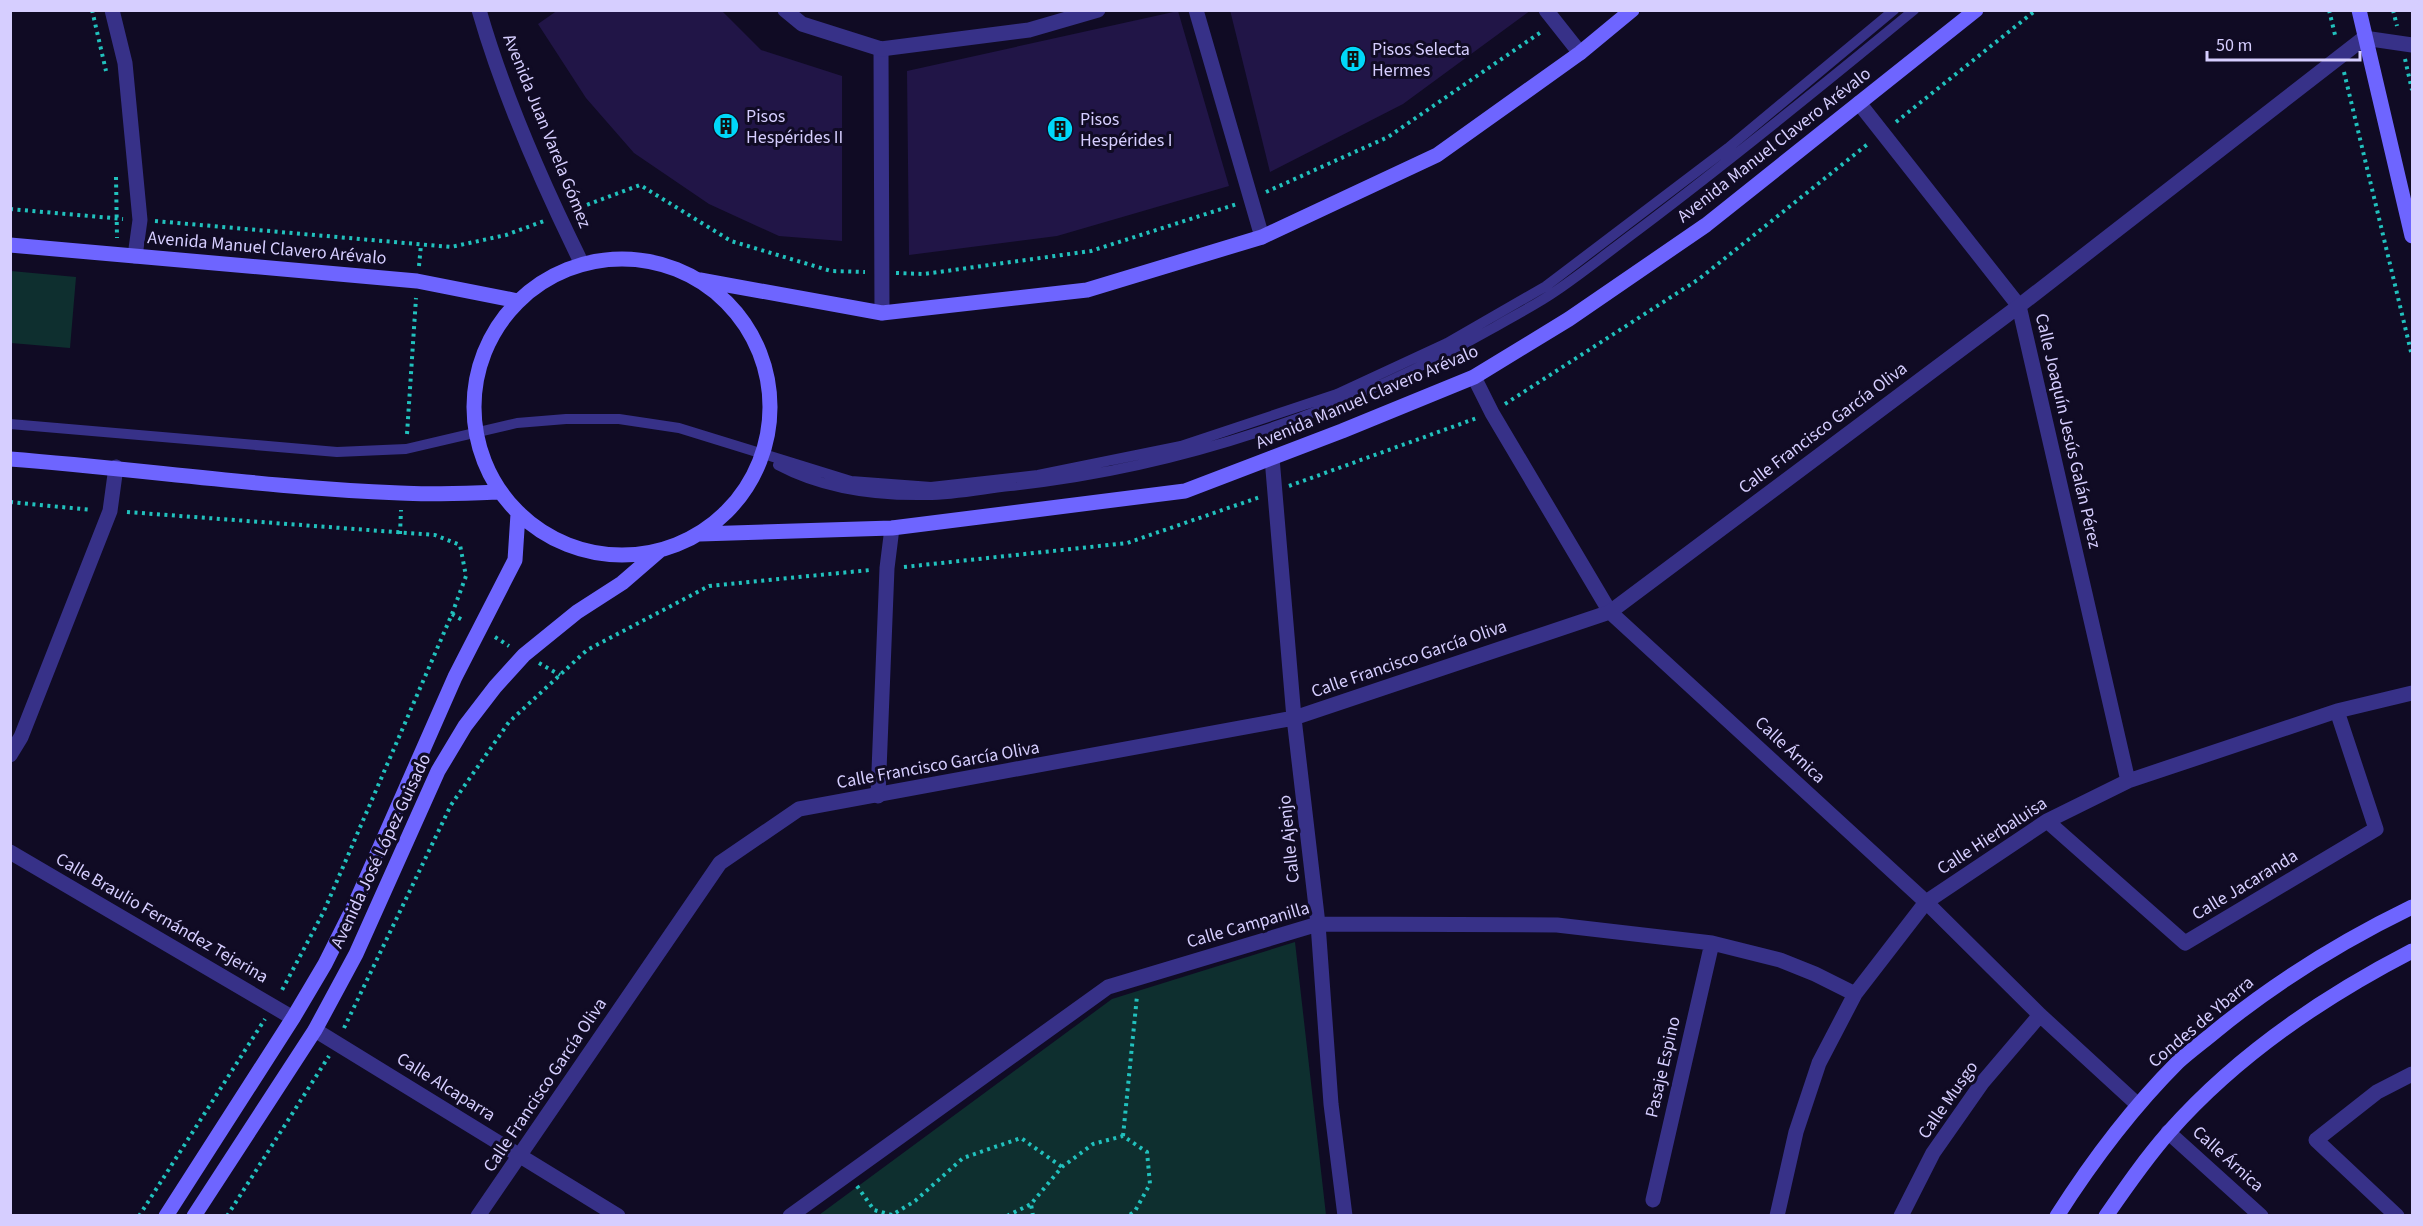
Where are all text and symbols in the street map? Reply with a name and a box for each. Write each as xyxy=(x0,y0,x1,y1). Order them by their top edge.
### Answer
scale bar xyxy=(2207,24,2360,62)
street label: Avenida Juan Varela Gómez xyxy=(497,30,598,232)
text: 50 m xyxy=(2216,33,2252,58)
place label: Pisos Selecta Hermes xyxy=(1372,37,1470,83)
building icon: Pisos Selecta Hermes xyxy=(1338,44,1368,74)
street label: Avenida Manuel Clavero Arévalo xyxy=(1672,61,1876,229)
place label: Pisos Hespérides II xyxy=(746,104,843,150)
place label: Pisos Hespérides I xyxy=(1080,107,1173,153)
building icon: Pisos Hespérides II xyxy=(711,111,741,141)
building icon: Pisos Hespérides I xyxy=(1045,114,1075,144)
street label: Avenida Manuel Clavero Arévalo xyxy=(147,225,387,271)
street label: Calle Joaquín Jesús Galán Pérez xyxy=(2029,311,2107,551)
street label: Avenida Manuel Clavero Arévalo xyxy=(1252,339,1482,455)
street label: Calle Francisco García Oliva xyxy=(1733,356,1913,500)
street label: Calle Francisco García Oliva xyxy=(1308,614,1510,704)
street label: Calle Árnica xyxy=(1749,711,1831,789)
street label: Calle Francisco García Oliva xyxy=(835,735,1041,795)
street label: Avenida José López Guisado xyxy=(325,749,437,953)
street label: Calle Hierbaluisa xyxy=(1932,791,2052,881)
street label: Calle Ajenjo xyxy=(1272,794,1306,884)
street label: Calle Jacaranda xyxy=(2187,843,2303,927)
street label: Calle Braulio Fernández Tejerina xyxy=(51,847,273,989)
street label: Calle Campanilla xyxy=(1184,896,1312,954)
street label: Condes de Ybarra xyxy=(2143,970,2259,1074)
street label: Calle Francisco García Oliva xyxy=(477,993,613,1177)
street label: Pasaje Espino xyxy=(1639,1014,1687,1120)
street label: Calle Alcaparra xyxy=(392,1047,500,1127)
street label: Calle Musgo xyxy=(1912,1056,1984,1144)
street label: Calle Árnica xyxy=(2187,1120,2269,1198)

